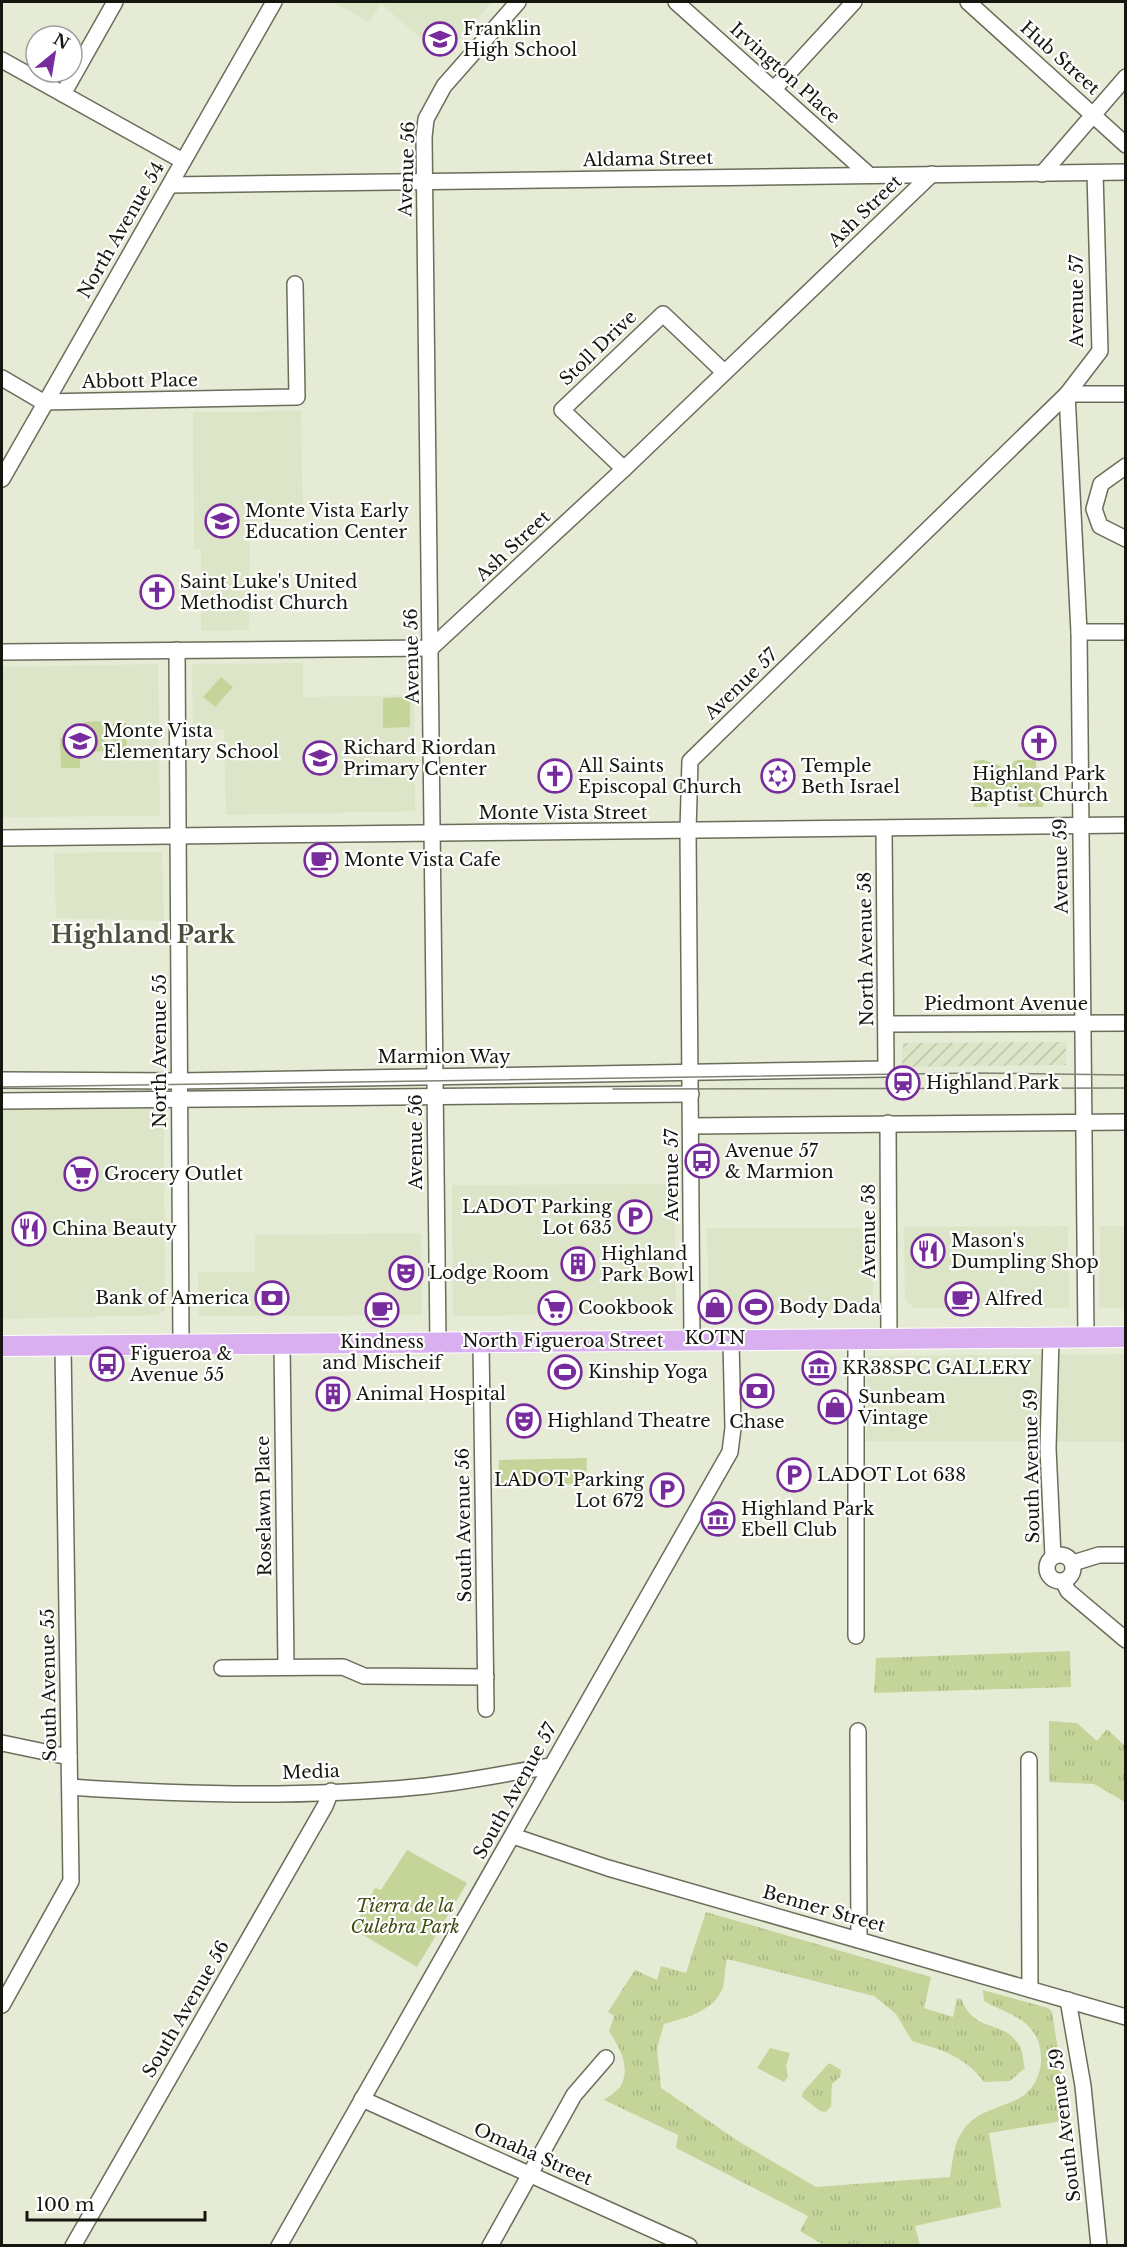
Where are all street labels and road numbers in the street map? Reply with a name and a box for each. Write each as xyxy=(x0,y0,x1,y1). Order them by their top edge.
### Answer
street label: Hub Street xyxy=(1016,17,1104,100)
street label: Irvington Place xyxy=(725,18,845,128)
street label: Avenue 56 xyxy=(394,121,420,218)
street label: Aldama Street xyxy=(582,147,714,171)
street label: North Avenue 54 xyxy=(73,158,169,302)
street label: Ash Street xyxy=(823,170,907,252)
street label: Avenue 57 xyxy=(1066,254,1088,348)
street label: Stoll Drive xyxy=(555,306,641,390)
street label: Abbott Place xyxy=(81,369,198,393)
street label: Ash Street xyxy=(470,506,555,587)
street label: Avenue 56 xyxy=(400,608,424,705)
street label: Avenue 57 xyxy=(699,643,783,725)
street label: Monte Vista Street xyxy=(478,802,648,824)
street label: Avenue 59 xyxy=(1049,818,1073,915)
street label: North Avenue 58 xyxy=(854,872,878,1026)
street label: North Avenue 55 xyxy=(149,974,171,1128)
street label: Piedmont Avenue xyxy=(924,993,1088,1015)
street label: Marmion Way xyxy=(378,1046,511,1068)
street label: Avenue 56 xyxy=(405,1094,427,1191)
street label: Avenue 57 xyxy=(661,1128,683,1222)
street label: Avenue 58 xyxy=(858,1184,880,1279)
street label: North Figueroa Street xyxy=(463,1330,664,1352)
street label: South Avenue 59 xyxy=(1020,1389,1044,1543)
street label: Roselawn Place xyxy=(252,1435,276,1577)
street label: South Avenue 56 xyxy=(452,1448,476,1602)
street label: South Avenue 55 xyxy=(37,1608,61,1762)
street label: South Avenue 57 xyxy=(469,1718,562,1863)
street label: Media xyxy=(282,1760,340,1784)
street label: Benner Street xyxy=(760,1881,888,1937)
street label: South Avenue 56 xyxy=(138,1937,234,2081)
street label: South Avenue 59 xyxy=(1045,2047,1085,2203)
street label: Omaha Street xyxy=(470,2118,596,2190)

